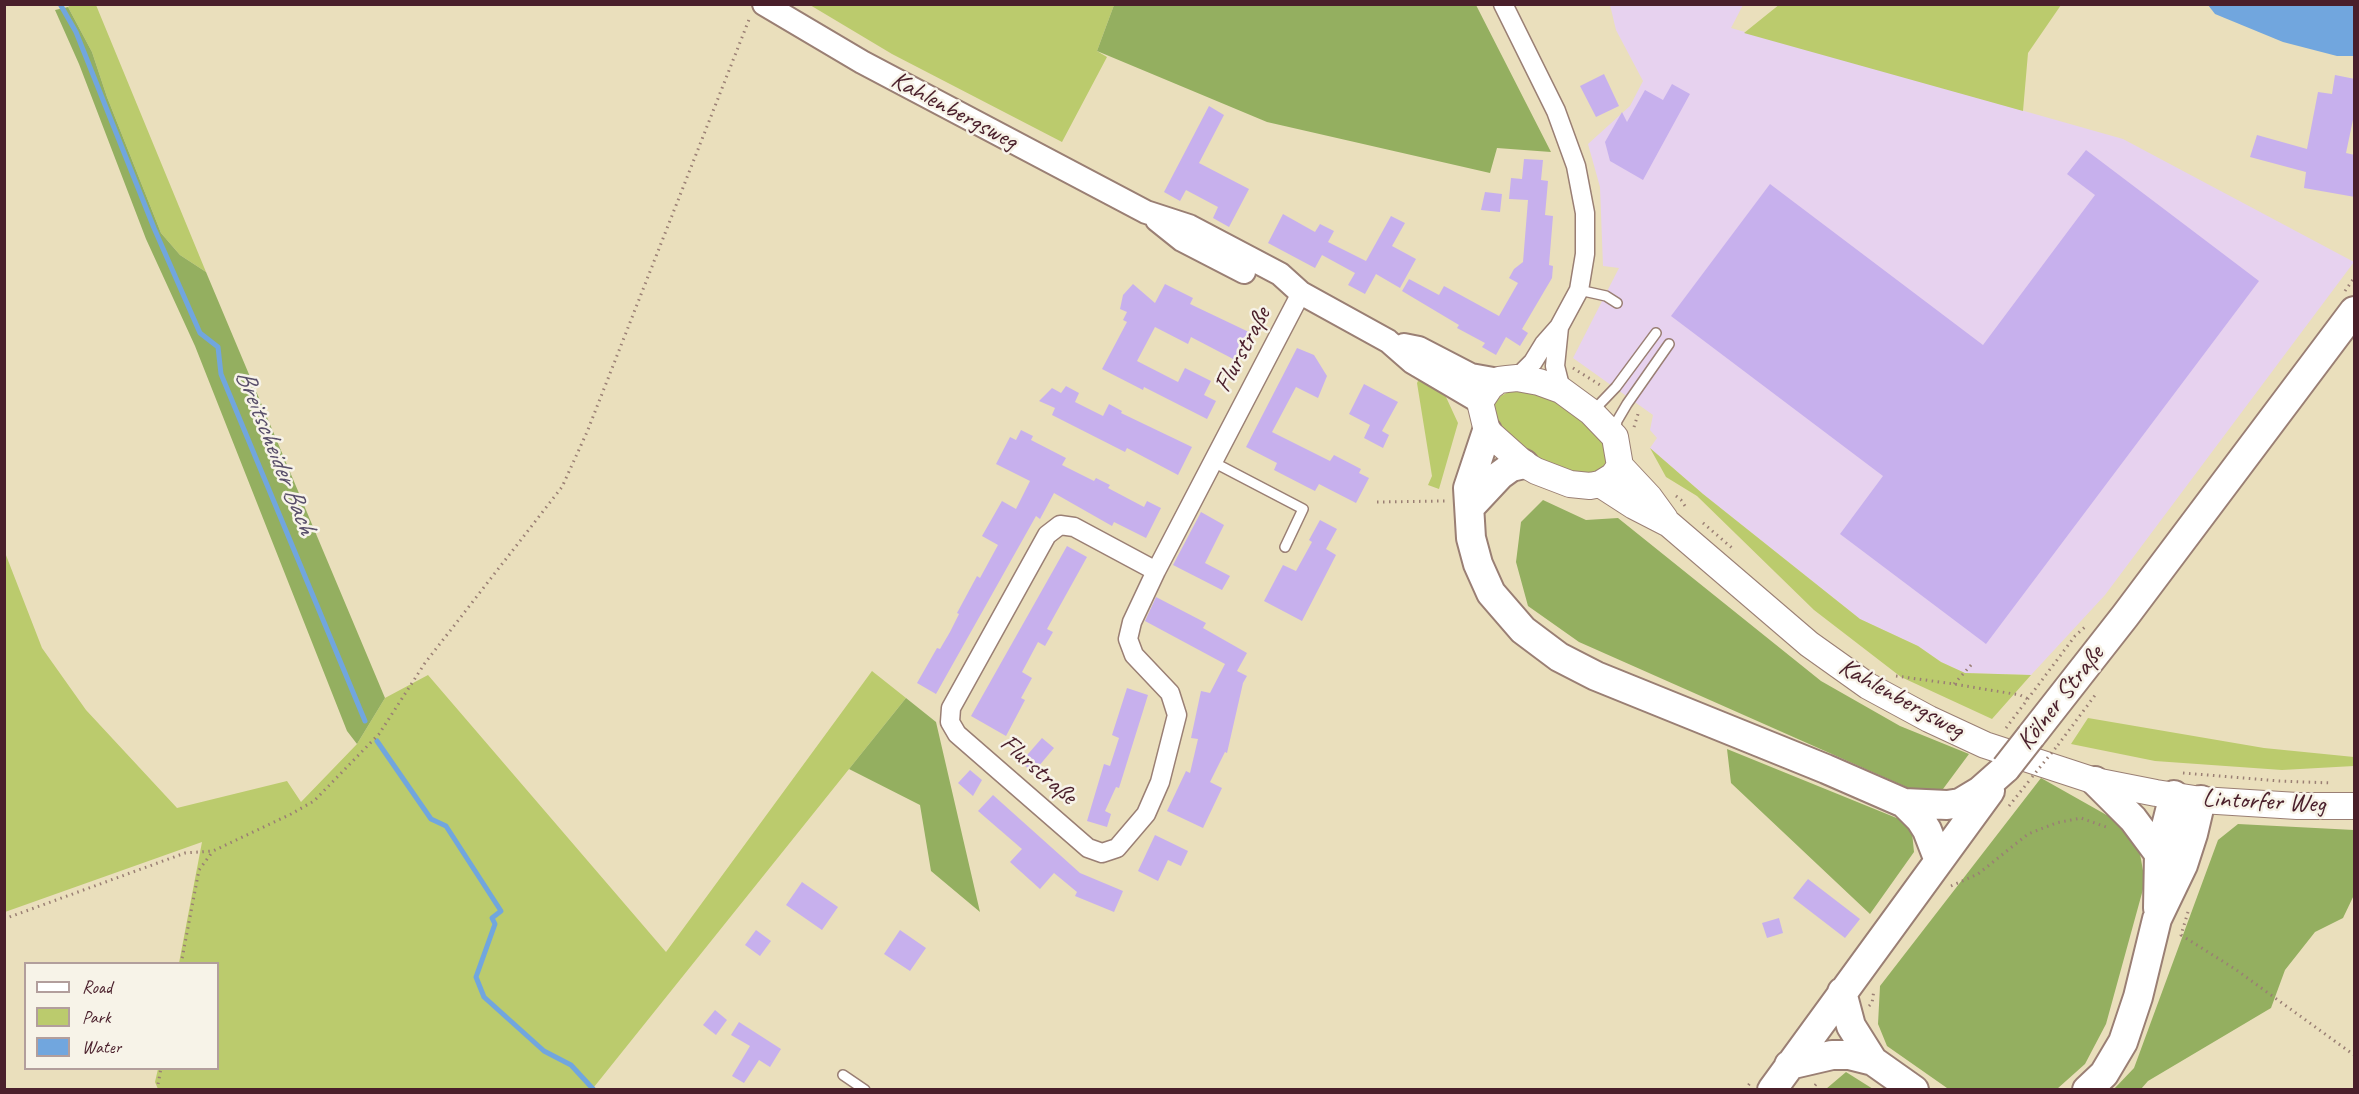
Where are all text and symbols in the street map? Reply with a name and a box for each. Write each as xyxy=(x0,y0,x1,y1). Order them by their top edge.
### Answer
street label: Kahlenbergsweg xyxy=(886,65,1022,157)
street label: Flurstraße xyxy=(1208,302,1278,398)
water label: Breitscheider Bach xyxy=(227,365,323,539)
street label: Kölner Straße xyxy=(2011,640,2111,756)
street label: Kahlenbergsweg xyxy=(1833,652,1969,746)
street label: Flurstraße xyxy=(993,728,1083,812)
street label: Lintorfer Weg xyxy=(2202,783,2326,821)
legend xyxy=(24,962,219,1070)
text: Road xyxy=(82,976,112,998)
text: Park xyxy=(82,1006,111,1028)
text: Water xyxy=(82,1036,121,1058)

